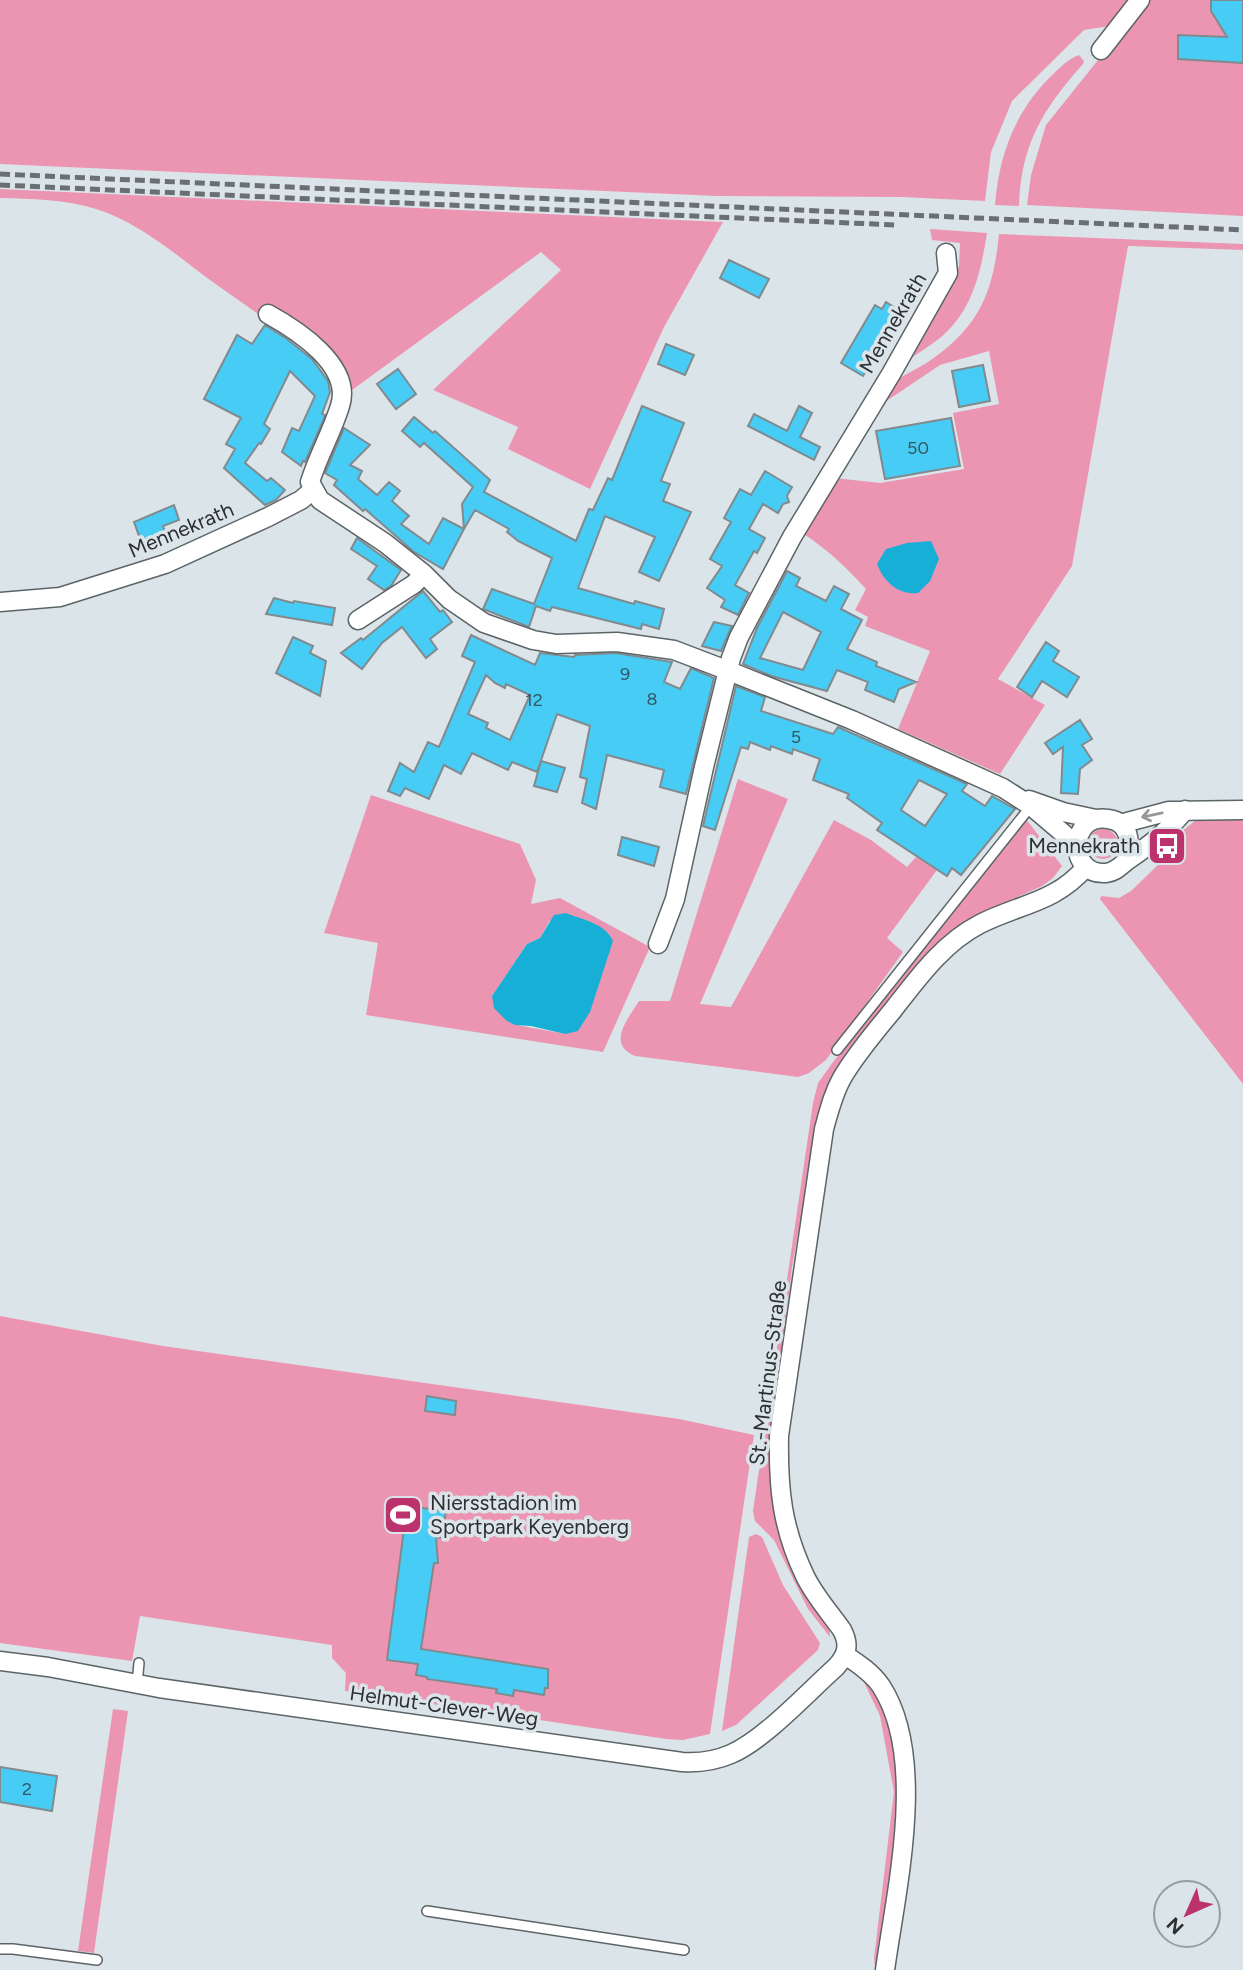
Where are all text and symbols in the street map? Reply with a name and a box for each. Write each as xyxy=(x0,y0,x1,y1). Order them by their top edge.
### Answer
street label: Mennekrath xyxy=(854,268,931,377)
house number: 50 xyxy=(907,437,929,459)
street label: Mennekrath xyxy=(124,496,237,563)
house number: 9 xyxy=(620,663,630,685)
house number: 8 xyxy=(646,688,658,710)
house number: 12 xyxy=(525,689,543,711)
house number: 5 xyxy=(791,726,801,748)
one-way arrow xyxy=(1141,808,1164,822)
bus stop icon: Mennekrath xyxy=(1146,825,1188,867)
place label: Mennekrath xyxy=(1028,833,1140,858)
street label: St.-Martinus-Straße xyxy=(744,1279,791,1467)
place label: Niersstadion im Sportpark Keyenberg xyxy=(430,1490,629,1539)
sports icon: Niersstadion im Sportpark Keyenberg xyxy=(382,1494,424,1536)
street label: Helmut-Clever-Weg xyxy=(348,1680,540,1731)
house number: 2 xyxy=(22,1778,32,1800)
north arrow xyxy=(1152,1879,1222,1949)
text: N xyxy=(1162,1912,1189,1939)

